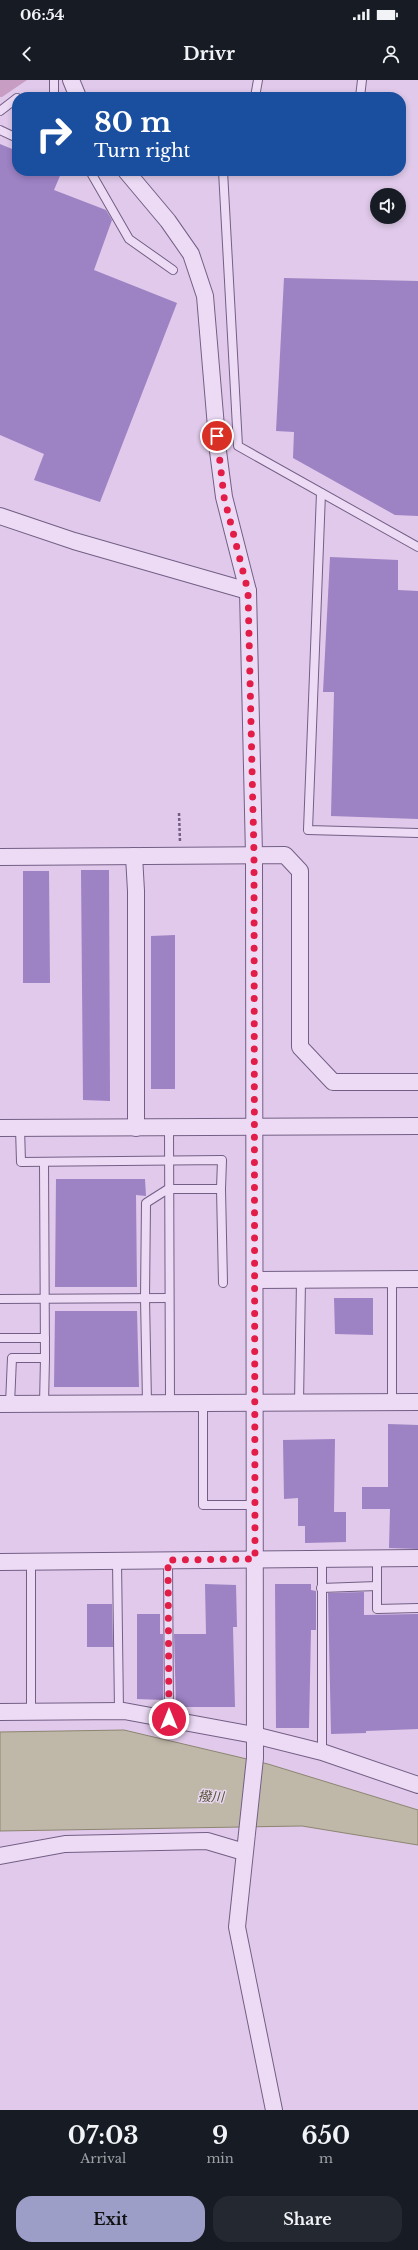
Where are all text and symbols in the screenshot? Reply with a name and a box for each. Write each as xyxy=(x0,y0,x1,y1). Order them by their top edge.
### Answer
text: 06:54 xyxy=(20,5,65,24)
icon: back xyxy=(16,43,38,65)
text: Drivr xyxy=(183,43,235,65)
icon: person xyxy=(380,43,402,65)
text: 80 m xyxy=(94,105,171,140)
icon: right xyxy=(28,108,80,160)
text: Turn right xyxy=(94,140,190,162)
map controls xyxy=(370,188,406,224)
button: sound xyxy=(370,188,406,224)
pin xyxy=(200,419,234,453)
icon: arrive xyxy=(206,425,228,447)
position arrow xyxy=(148,1698,190,1740)
water label: 撥川 xyxy=(198,1788,226,1806)
text: 07:03 xyxy=(68,2121,139,2150)
text: 9 xyxy=(212,2121,228,2150)
text: 650 xyxy=(302,2121,350,2150)
text: Arrival xyxy=(80,2150,126,2167)
text: min xyxy=(206,2150,234,2167)
text: m xyxy=(319,2150,333,2167)
button: Exit xyxy=(16,2196,205,2242)
button: Share xyxy=(213,2196,402,2242)

